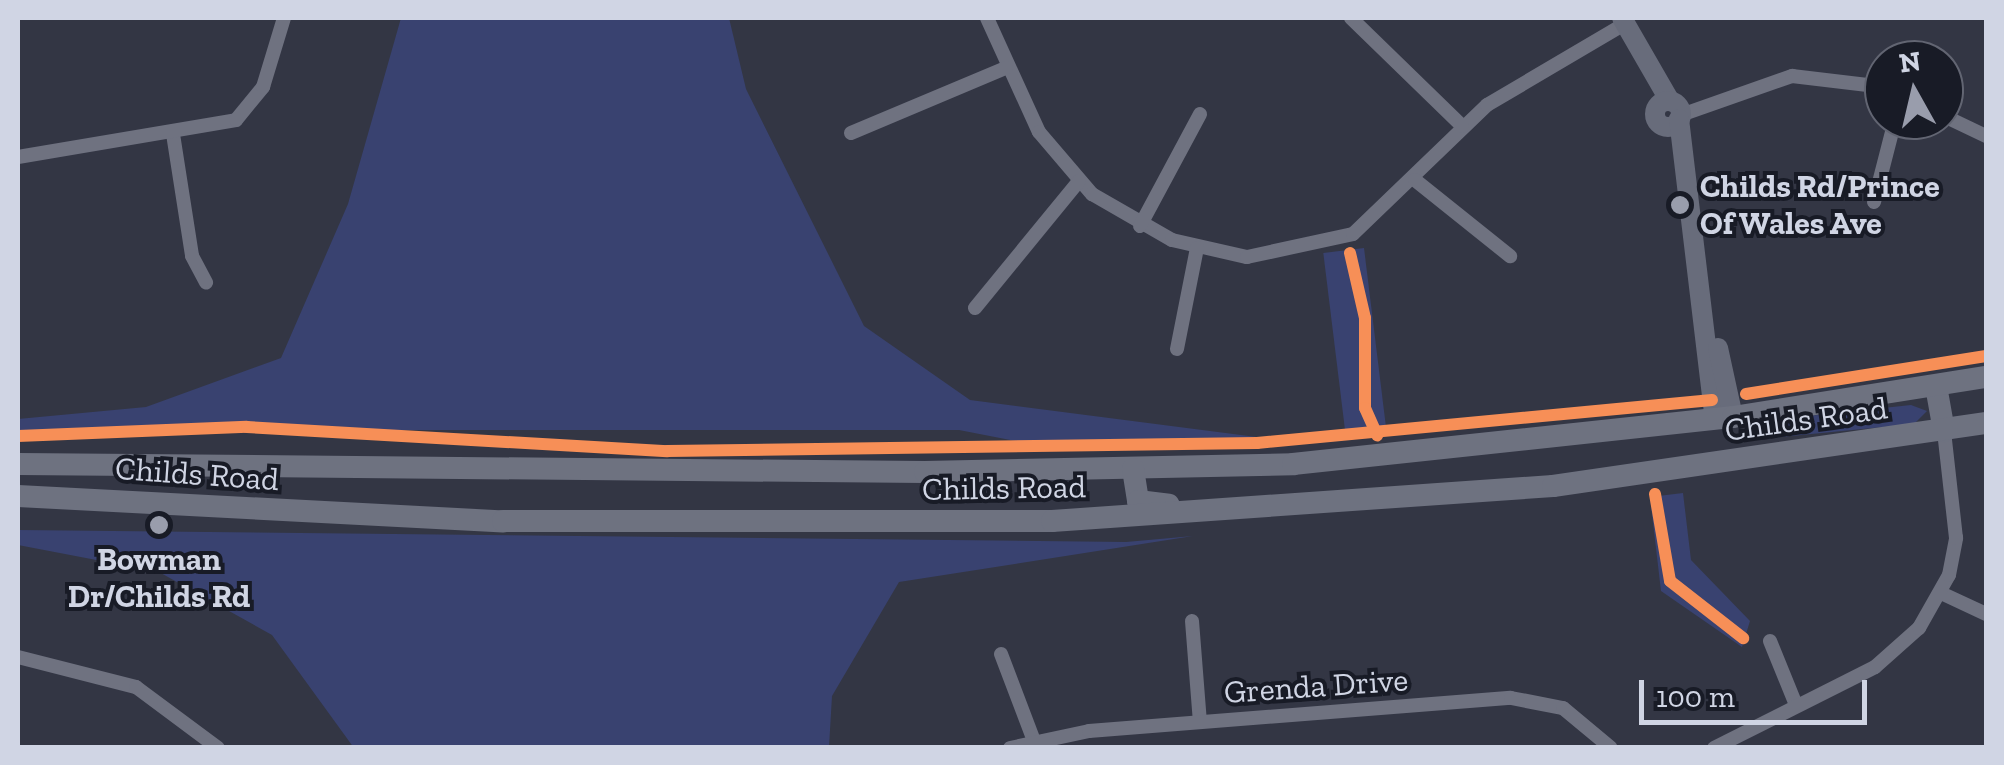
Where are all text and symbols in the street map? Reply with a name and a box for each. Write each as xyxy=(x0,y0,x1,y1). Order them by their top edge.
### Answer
north arrow xyxy=(1864,40,1964,140)
text: N xyxy=(1897,44,1923,80)
place label: Childs Rd/Prince Of Wales Ave xyxy=(1700,168,1940,243)
marker: Childs Rd/Prince Of Wales Ave xyxy=(1669,194,1691,216)
street label: Childs Road xyxy=(1722,389,1890,449)
street label: Childs Road xyxy=(114,449,280,499)
street label: Childs Road xyxy=(922,467,1086,509)
marker: Bowman Dr/Childs Rd xyxy=(148,514,170,536)
place label: Bowman Dr/Childs Rd xyxy=(68,541,250,616)
street label: Grenda Drive xyxy=(1223,660,1409,712)
scale bar xyxy=(1644,660,1872,722)
text: 100 m xyxy=(1656,679,1735,715)

